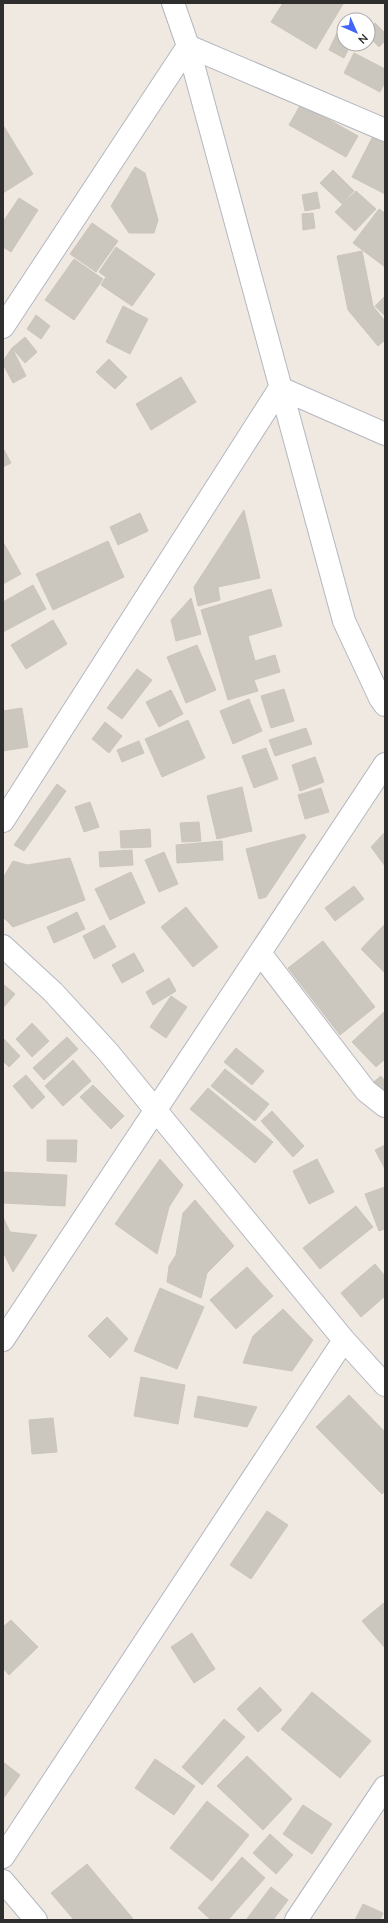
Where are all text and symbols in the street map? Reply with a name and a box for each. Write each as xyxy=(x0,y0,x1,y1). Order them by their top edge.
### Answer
north arrow xyxy=(336,12,376,52)
text: N xyxy=(355,31,371,47)

